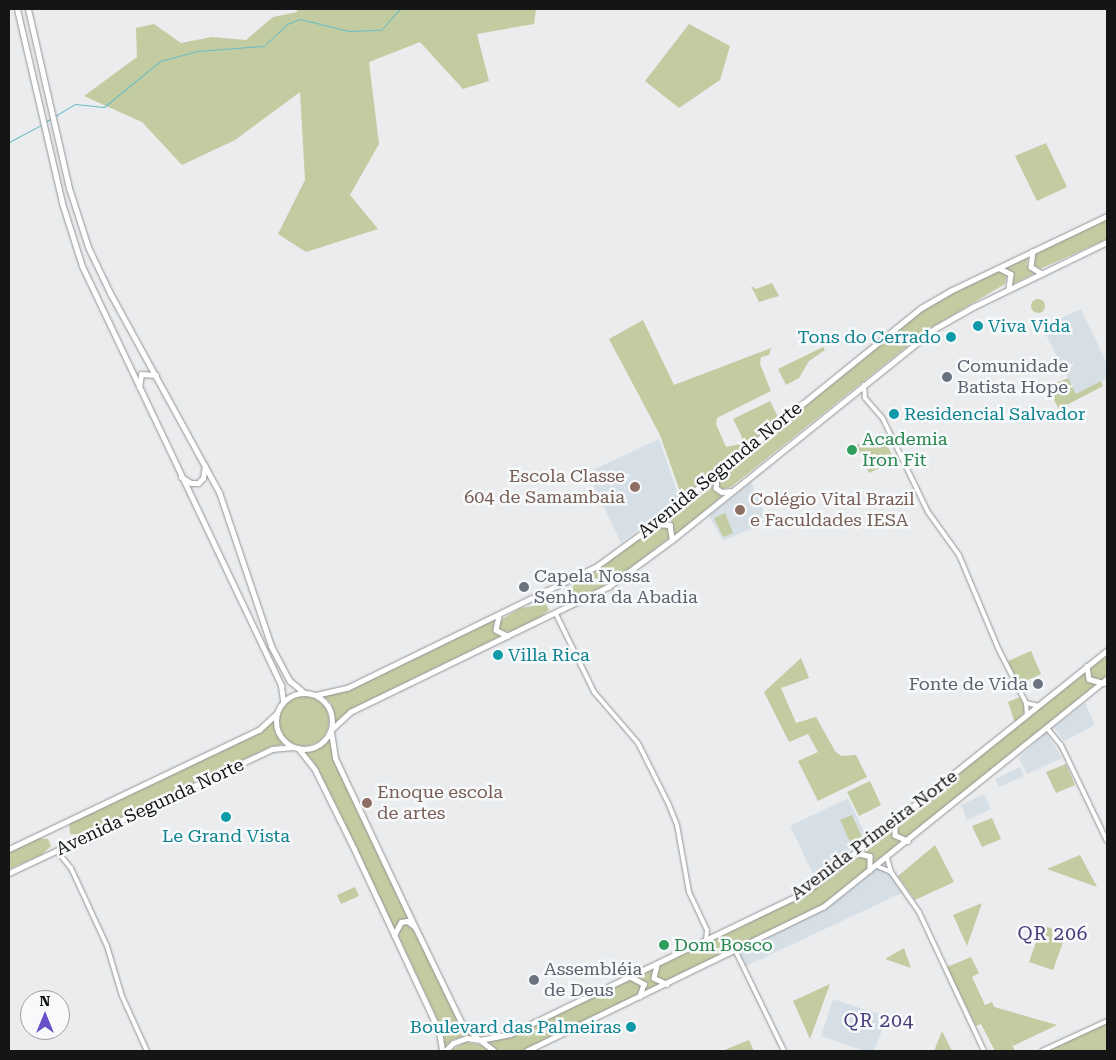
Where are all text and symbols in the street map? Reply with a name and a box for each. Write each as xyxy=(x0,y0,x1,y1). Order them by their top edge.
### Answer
place label: Viva Vida xyxy=(988,315,1070,337)
marker: Viva Vida xyxy=(972,320,984,332)
place label: Tons do Cerrado xyxy=(798,326,941,348)
marker: Tons do Cerrado xyxy=(945,331,957,343)
place label: Comunidade Batista Hope xyxy=(957,356,1068,398)
marker: Comunidade Batista Hope xyxy=(941,371,953,383)
street label: Avenida Segunda Norte xyxy=(634,397,806,543)
place label: Residencial Salvador xyxy=(904,403,1085,425)
marker: Residencial Salvador xyxy=(888,408,900,420)
place label: Academia Iron Fit xyxy=(862,429,948,472)
marker: Academia Iron Fit xyxy=(846,444,858,456)
place label: Escola Classe 604 de Samambaia xyxy=(464,466,625,508)
marker: Escola Classe 604 de Samambaia xyxy=(629,481,641,493)
place label: Colégio Vital Brazil e Faculdades IESA xyxy=(750,489,915,532)
marker: Colégio Vital Brazil e Faculdades IESA xyxy=(734,504,746,516)
place label: Capela Nossa Senhora da Abadia xyxy=(534,566,698,608)
marker: Capela Nossa Senhora da Abadia xyxy=(518,581,530,593)
place label: Villa Rica xyxy=(508,644,590,666)
marker: Villa Rica xyxy=(492,649,504,661)
place label: Fonte de Vida xyxy=(909,673,1028,695)
marker: Fonte de Vida xyxy=(1032,678,1044,690)
street label: Avenida Segunda Norte xyxy=(53,754,247,860)
street label: Avenida Primeira Norte xyxy=(786,765,962,905)
place label: Enoque escola de artes xyxy=(377,782,503,824)
marker: Enoque escola de artes xyxy=(361,797,373,809)
marker: Le Grand Vista xyxy=(220,811,232,823)
place label: Le Grand Vista xyxy=(162,825,290,847)
district label: QR 206 xyxy=(1017,923,1089,945)
place label: Dom Bosco xyxy=(674,934,773,956)
marker: Dom Bosco xyxy=(658,939,670,951)
place label: Assembléia de Deus xyxy=(544,959,642,1002)
marker: Assembléia de Deus xyxy=(528,974,540,986)
north arrow xyxy=(20,990,70,1040)
text: N xyxy=(40,993,50,1009)
district label: QR 204 xyxy=(843,1010,915,1032)
place label: Boulevard das Palmeiras xyxy=(410,1016,621,1038)
marker: Boulevard das Palmeiras xyxy=(625,1021,637,1033)

